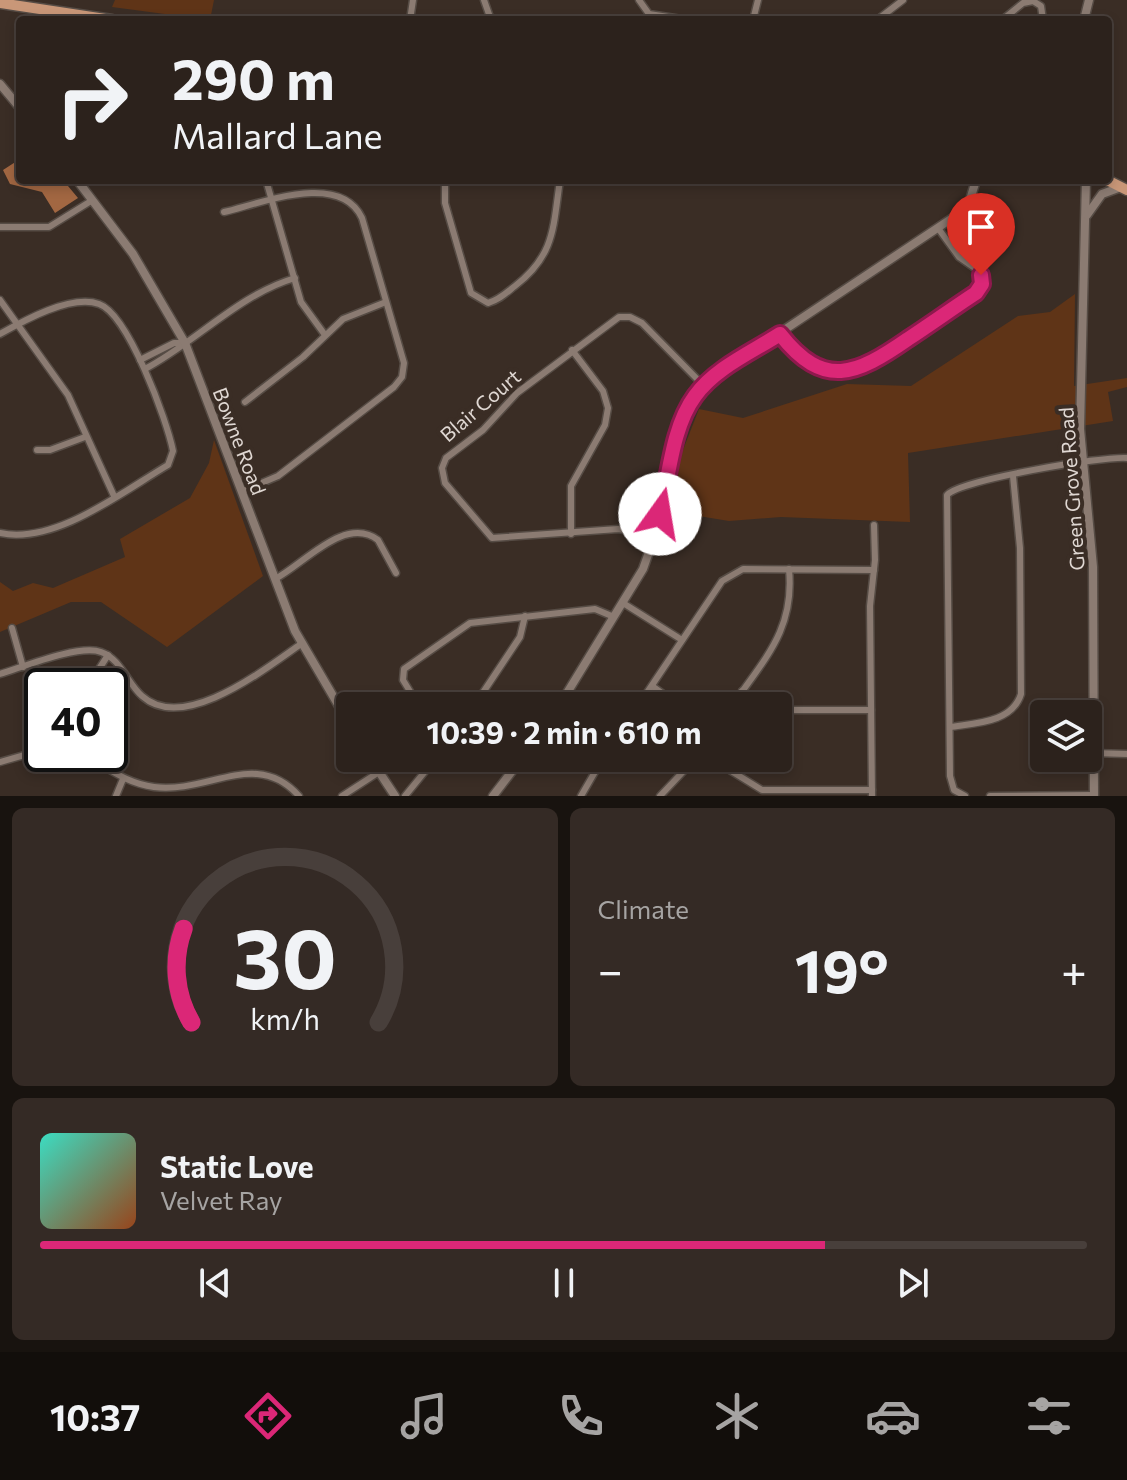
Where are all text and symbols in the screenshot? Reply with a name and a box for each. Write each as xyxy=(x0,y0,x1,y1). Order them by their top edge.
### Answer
text: 290 m xyxy=(172,43,335,112)
icon: right xyxy=(40,48,144,152)
text: Mallard Lane xyxy=(172,112,383,156)
pin xyxy=(947,193,1015,275)
icon: arrive xyxy=(959,205,1003,249)
street label: Blair Court xyxy=(435,364,525,446)
street label: Bowne Road xyxy=(209,384,271,498)
street label: Green Grove Road xyxy=(1053,407,1089,571)
position arrow xyxy=(618,472,702,556)
speed limit sign: 40 xyxy=(24,668,128,772)
map controls xyxy=(1030,700,1102,772)
button: layers xyxy=(1030,700,1102,772)
text: 10:39 · 2 min · 610 m xyxy=(427,713,701,750)
text: Climate xyxy=(598,893,689,924)
text: 30 xyxy=(233,904,337,1006)
text: 19° xyxy=(795,932,889,1005)
text: − xyxy=(598,942,623,996)
text: + xyxy=(1061,942,1087,996)
text: km/h xyxy=(250,1001,320,1036)
text: Static Love xyxy=(160,1147,314,1184)
text: Velvet Ray xyxy=(160,1184,283,1215)
icon: previous xyxy=(193,1261,237,1305)
icon: pause xyxy=(542,1261,586,1305)
icon: next xyxy=(891,1261,935,1305)
icon: directions xyxy=(240,1388,296,1444)
icon: music xyxy=(396,1388,452,1444)
icon: phone xyxy=(553,1388,609,1444)
icon: climate xyxy=(709,1388,765,1444)
icon: car xyxy=(865,1388,921,1444)
icon: filters xyxy=(1021,1388,1077,1444)
text: 10:37 xyxy=(50,1394,140,1438)

